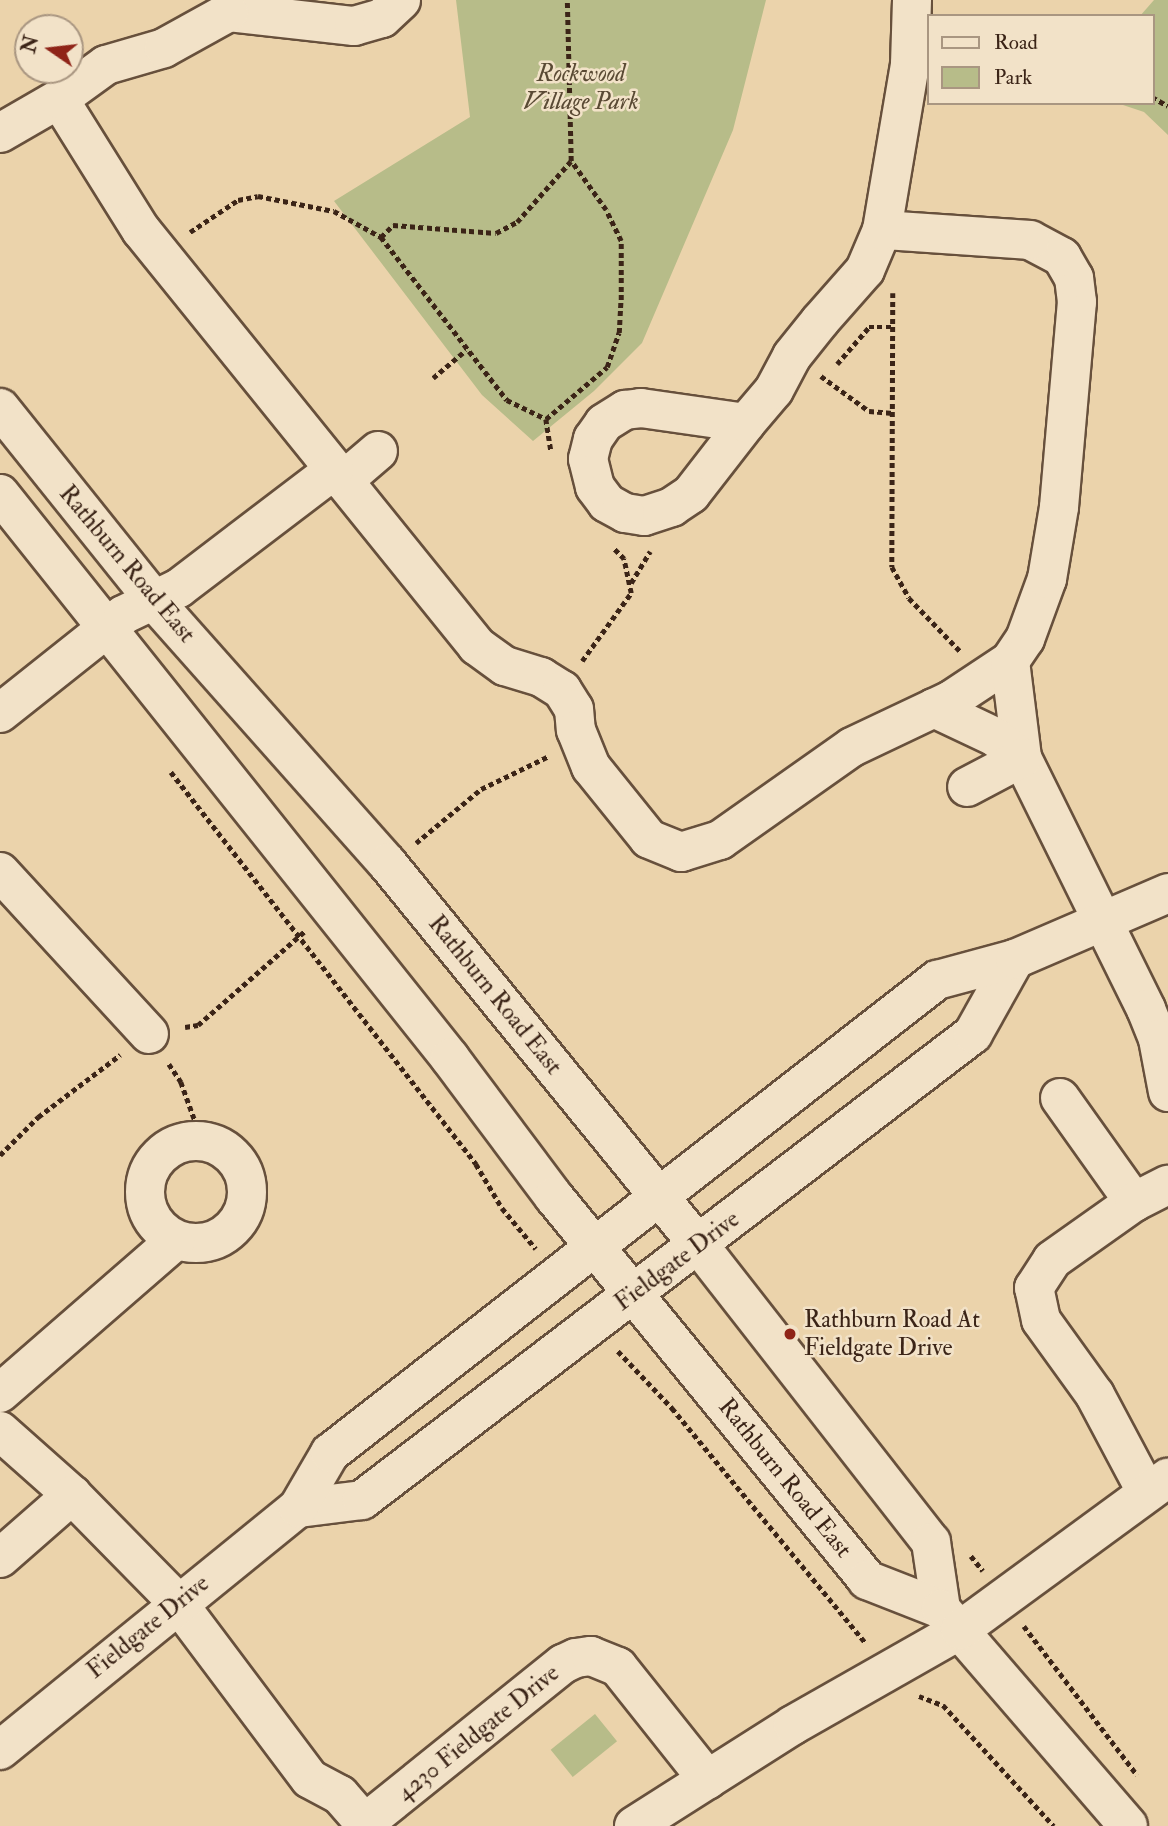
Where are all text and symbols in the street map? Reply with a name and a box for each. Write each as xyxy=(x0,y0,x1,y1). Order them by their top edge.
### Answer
north arrow xyxy=(14,14,84,84)
legend xyxy=(926,14,1154,105)
text: Road xyxy=(994,29,1038,56)
text: N xyxy=(17,33,44,56)
park label: Rockwood Village Park xyxy=(523,60,639,116)
text: Park xyxy=(994,64,1032,91)
street label: Rathburn Road East xyxy=(53,480,201,648)
street label: Rathburn Road East xyxy=(422,910,568,1080)
street label: Fieldgate Drive xyxy=(609,1205,745,1317)
place label: Rathburn Road At Fieldgate Drive xyxy=(804,1306,980,1362)
marker: Rathburn Road At Fieldgate Drive xyxy=(782,1326,798,1342)
street label: Rathburn Road East xyxy=(712,1393,858,1563)
street label: Fieldgate Drive xyxy=(81,1569,215,1685)
street label: 4230 Fieldgate Drive xyxy=(391,1659,565,1807)

